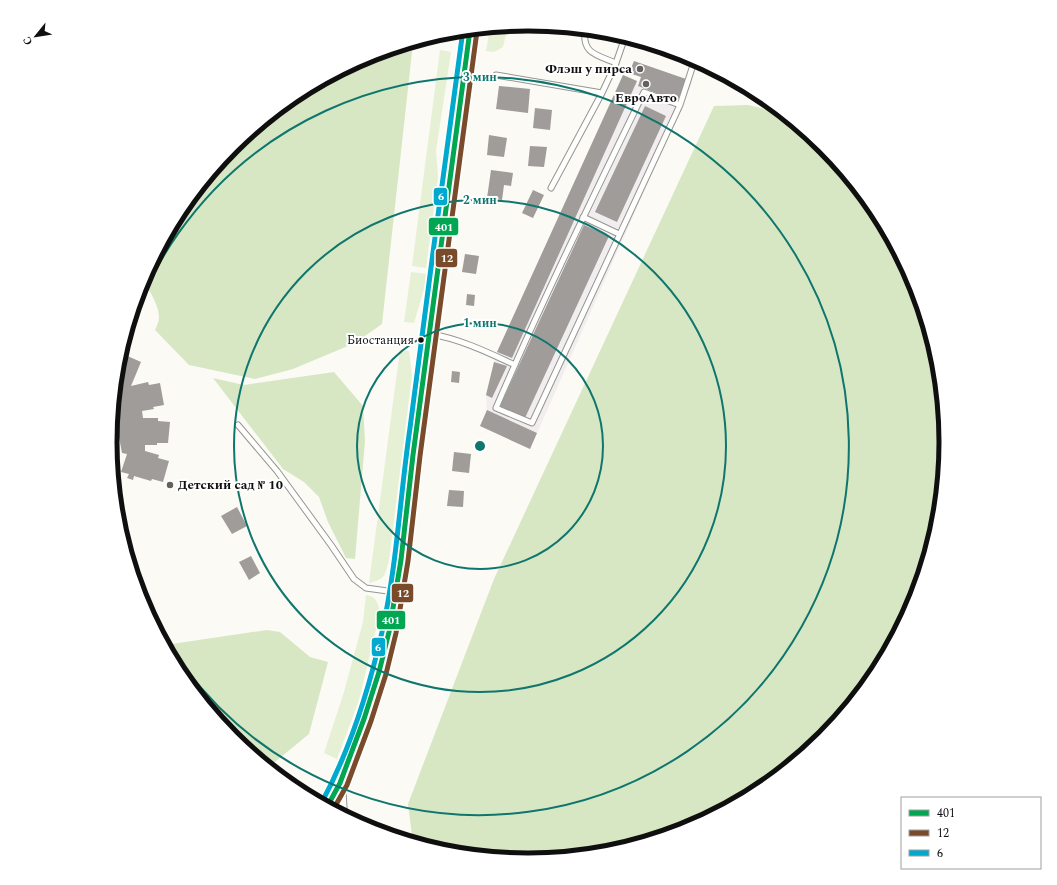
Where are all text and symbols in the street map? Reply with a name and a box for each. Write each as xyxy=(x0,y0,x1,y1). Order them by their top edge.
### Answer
north arrow xyxy=(16,16,56,56)
text: С xyxy=(18,33,37,48)
place label: Флэш у пирса xyxy=(545,59,632,79)
marker: Флэш у пирса xyxy=(635,64,645,74)
text: 3 мин xyxy=(463,68,497,87)
marker: ЕвроАвто xyxy=(641,79,651,89)
place label: ЕвроАвто xyxy=(615,88,677,108)
line badge: 6 xyxy=(433,187,448,206)
text: 6 xyxy=(438,188,444,205)
text: 2 мин xyxy=(463,191,497,210)
line badge: 401 xyxy=(428,217,459,236)
text: 401 xyxy=(435,219,453,236)
line badge: 12 xyxy=(435,248,458,268)
text: 12 xyxy=(441,250,453,267)
text: 1 мин xyxy=(463,314,497,333)
place label: Биостанция xyxy=(347,331,414,350)
marker: Биостанция xyxy=(416,335,426,345)
centre of rings xyxy=(473,439,487,453)
place label: Детский сад № 10 xyxy=(178,475,283,495)
marker: Детский сад № 10 xyxy=(165,480,175,490)
line badge: 12 xyxy=(391,583,414,603)
text: 12 xyxy=(397,585,409,602)
line badge: 401 xyxy=(376,610,406,630)
text: 401 xyxy=(382,612,400,629)
line badge: 6 xyxy=(371,637,386,657)
text: 6 xyxy=(375,639,381,656)
legend xyxy=(901,797,1041,869)
text: 401 xyxy=(937,804,955,823)
text: 12 xyxy=(937,824,949,843)
text: 6 xyxy=(937,844,943,863)

